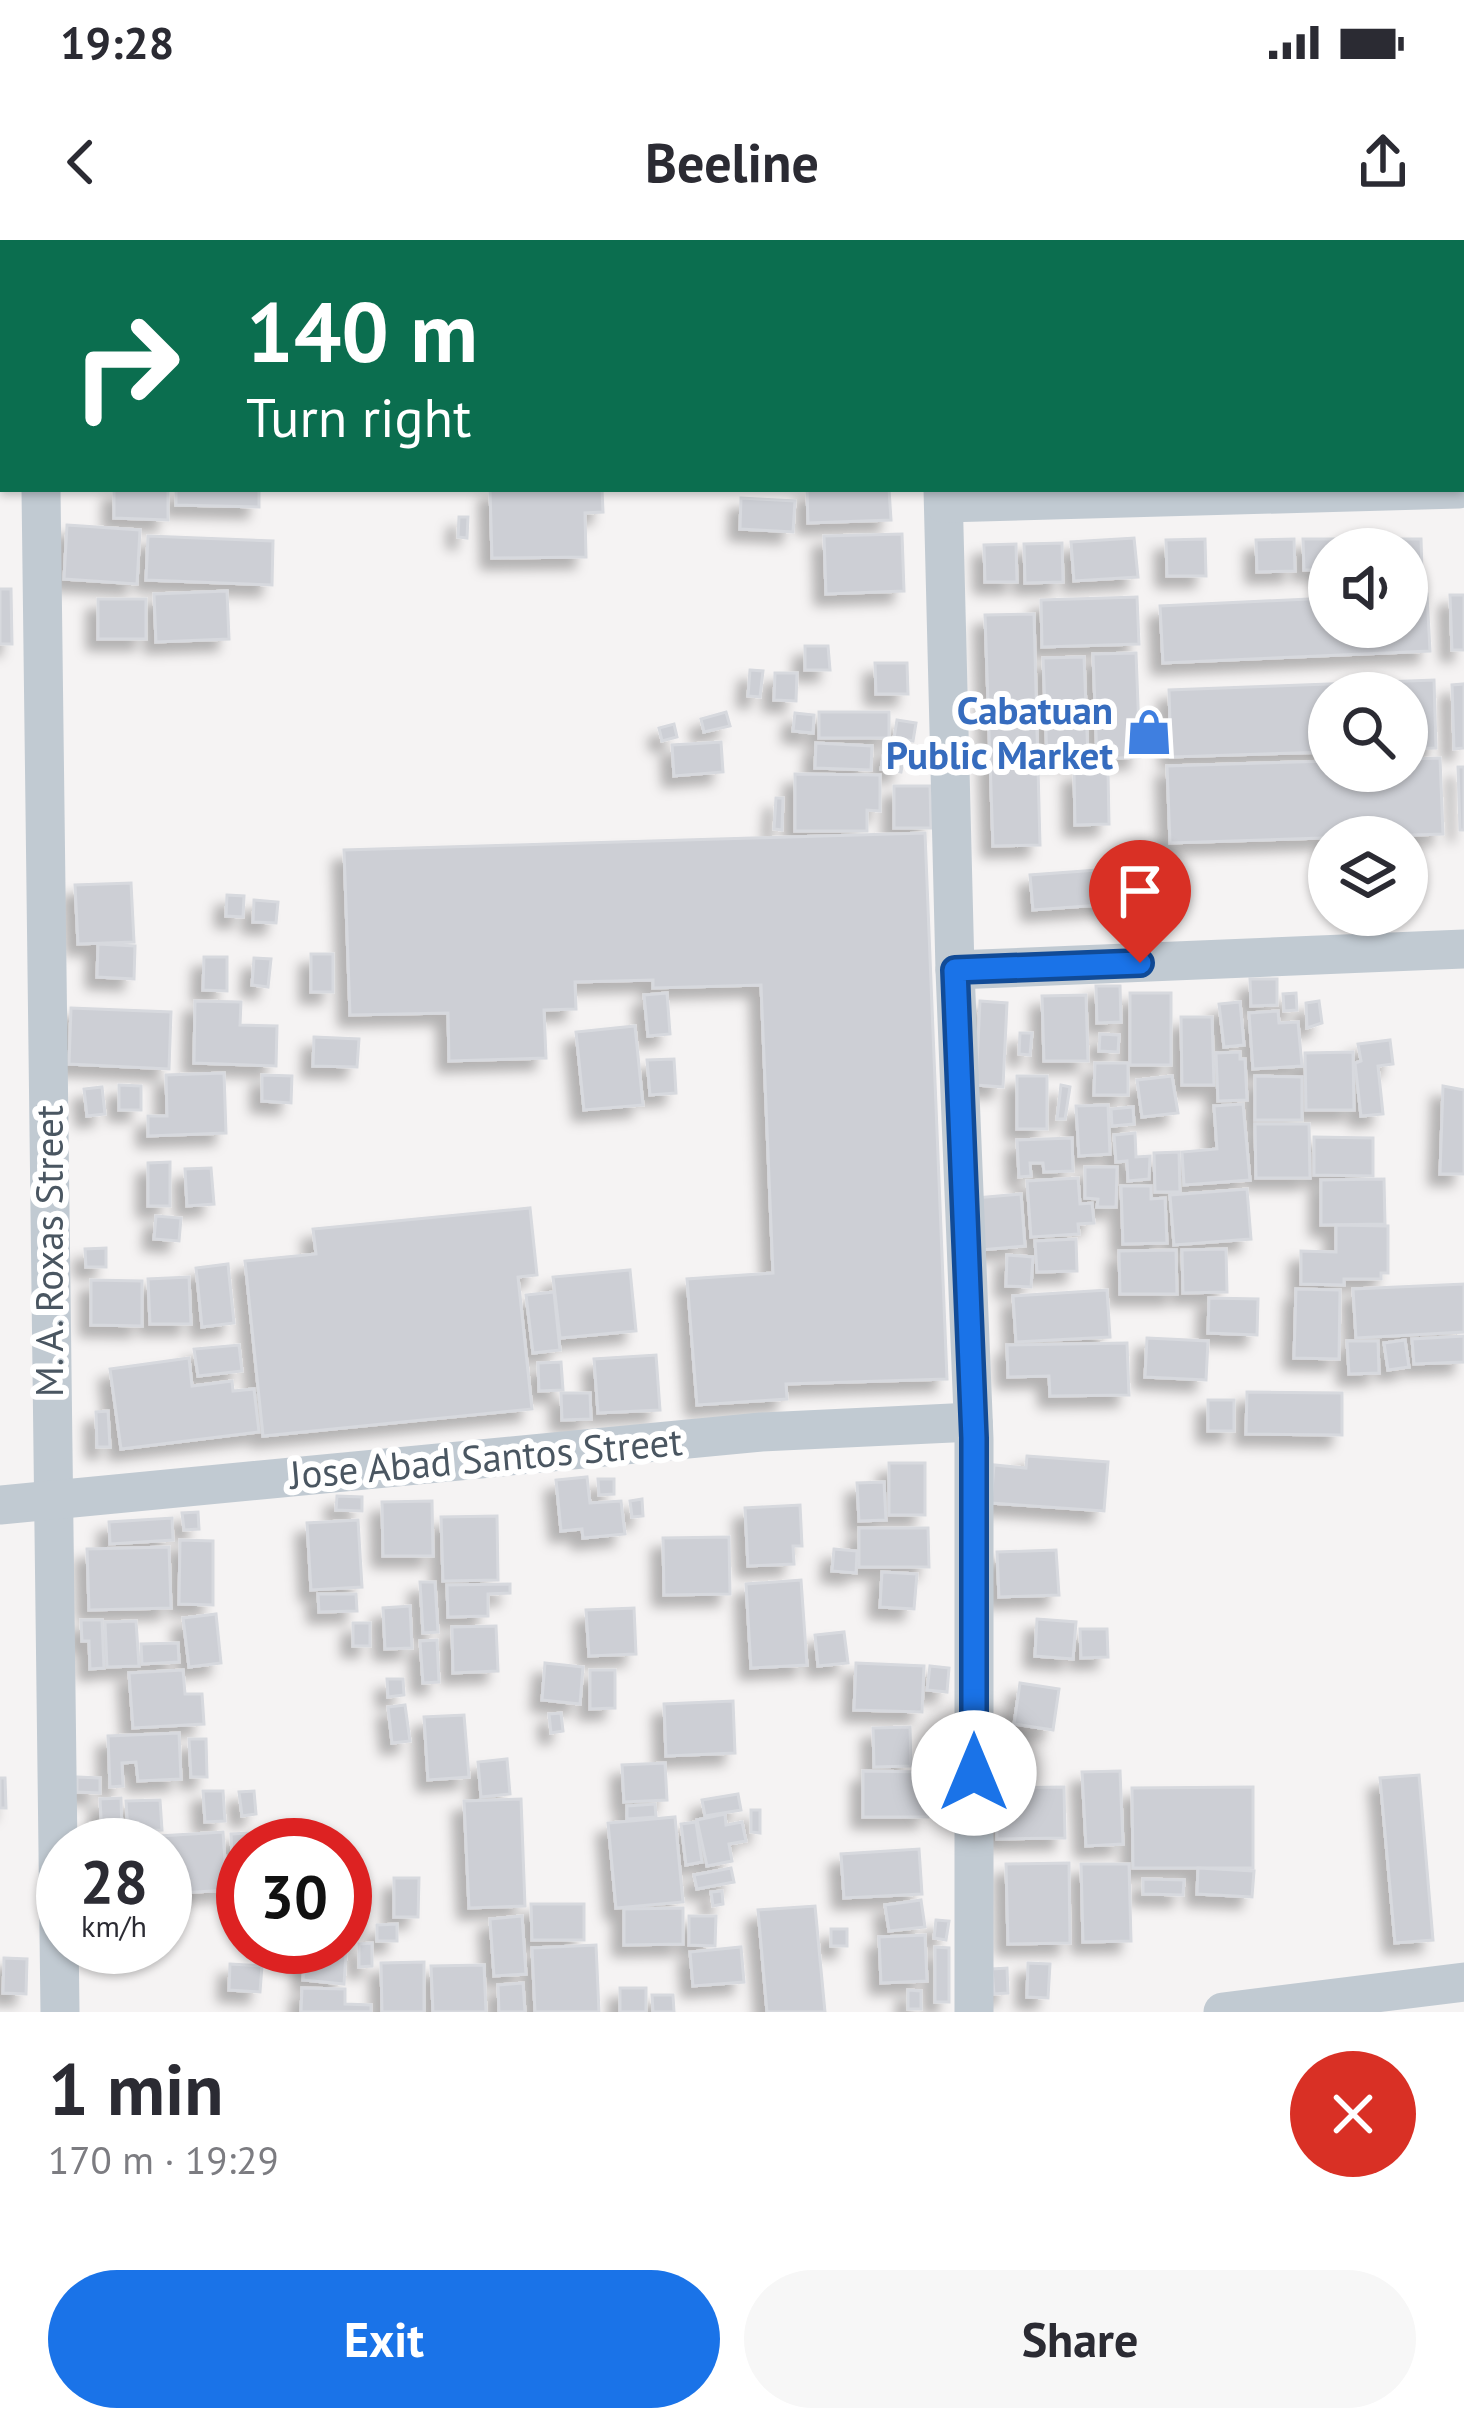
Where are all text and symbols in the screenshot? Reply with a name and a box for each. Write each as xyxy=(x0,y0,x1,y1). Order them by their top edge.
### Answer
text: 19:28 xyxy=(60,13,174,71)
text: Beeline xyxy=(645,127,819,197)
icon: back xyxy=(48,129,114,195)
icon: share xyxy=(1350,129,1416,195)
text: 140 m xyxy=(246,276,478,385)
icon: right xyxy=(48,288,204,444)
text: Turn right xyxy=(246,382,471,452)
map controls xyxy=(1308,528,1428,936)
button: sound xyxy=(1308,528,1428,648)
button: search xyxy=(1308,672,1428,792)
place label: Cabatuan Public Market xyxy=(886,684,1113,780)
shop icon: Cabatuan Public Market xyxy=(1124,707,1174,757)
button: layers xyxy=(1308,816,1428,936)
pin xyxy=(1089,840,1191,963)
icon: arrive xyxy=(1107,858,1173,924)
street label: M. A. Roxas Street xyxy=(23,1105,74,1397)
street label: Jose Abad Santos Street xyxy=(286,1415,684,1500)
position arrow xyxy=(911,1710,1037,1836)
speed limit sign: 30 xyxy=(216,1818,372,1974)
text: 28 xyxy=(80,1842,148,1920)
text: km/h xyxy=(81,1906,147,1945)
text: 1 min xyxy=(48,2042,224,2135)
button: close xyxy=(1290,2051,1416,2177)
text: 170 m · 19:29 xyxy=(48,2134,279,2185)
button: Exit xyxy=(48,2270,720,2408)
button: Share xyxy=(744,2270,1416,2408)

